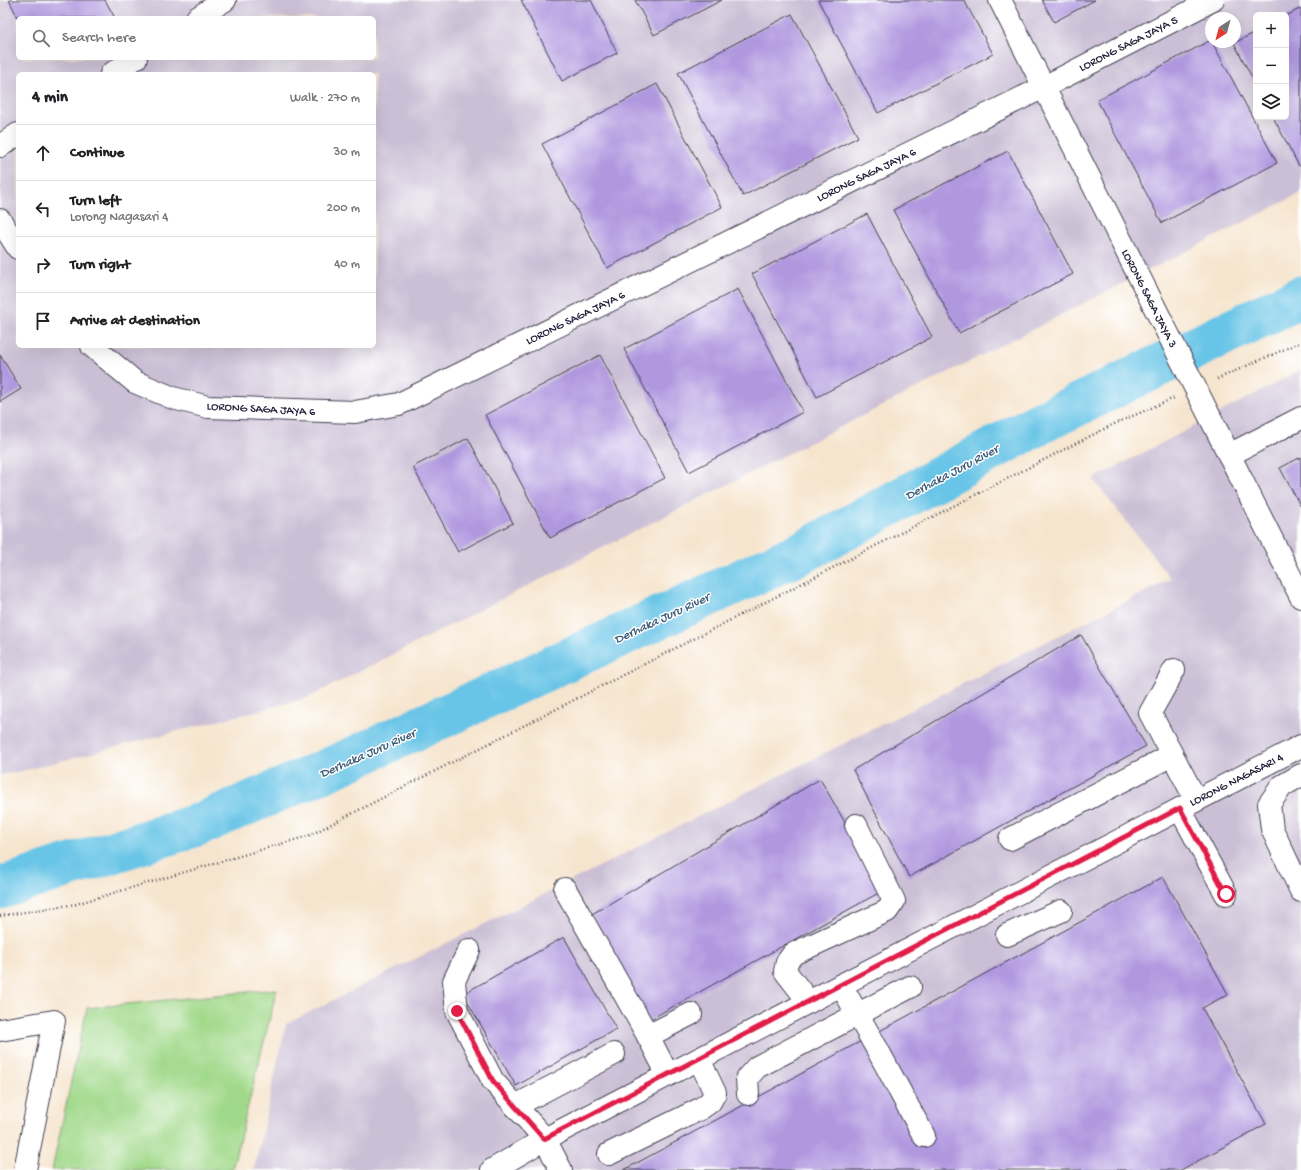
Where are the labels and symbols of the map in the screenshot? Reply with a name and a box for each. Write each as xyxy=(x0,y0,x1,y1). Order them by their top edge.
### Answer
north arrow xyxy=(1205,12,1241,48)
street label: LORONG SAGA JAYA 5 xyxy=(1077,14,1181,76)
street label: LORONG SAGA JAYA 6 xyxy=(815,145,920,206)
street label: LORONG SAGA JAYA 3 xyxy=(1117,247,1179,350)
street label: LORONG SAGA JAYA 6 xyxy=(524,288,629,349)
street label: LORONG SAGA JAYA 6 xyxy=(206,400,316,420)
water label: Derhaka Juru River xyxy=(903,441,1004,504)
water label: Derhaka Juru River xyxy=(612,590,714,648)
water label: Derhaka Juru River xyxy=(318,725,421,782)
street label: LORONG NAGASARI 4 xyxy=(1188,751,1286,810)
route start xyxy=(1217,885,1235,903)
route end xyxy=(448,1002,466,1020)

